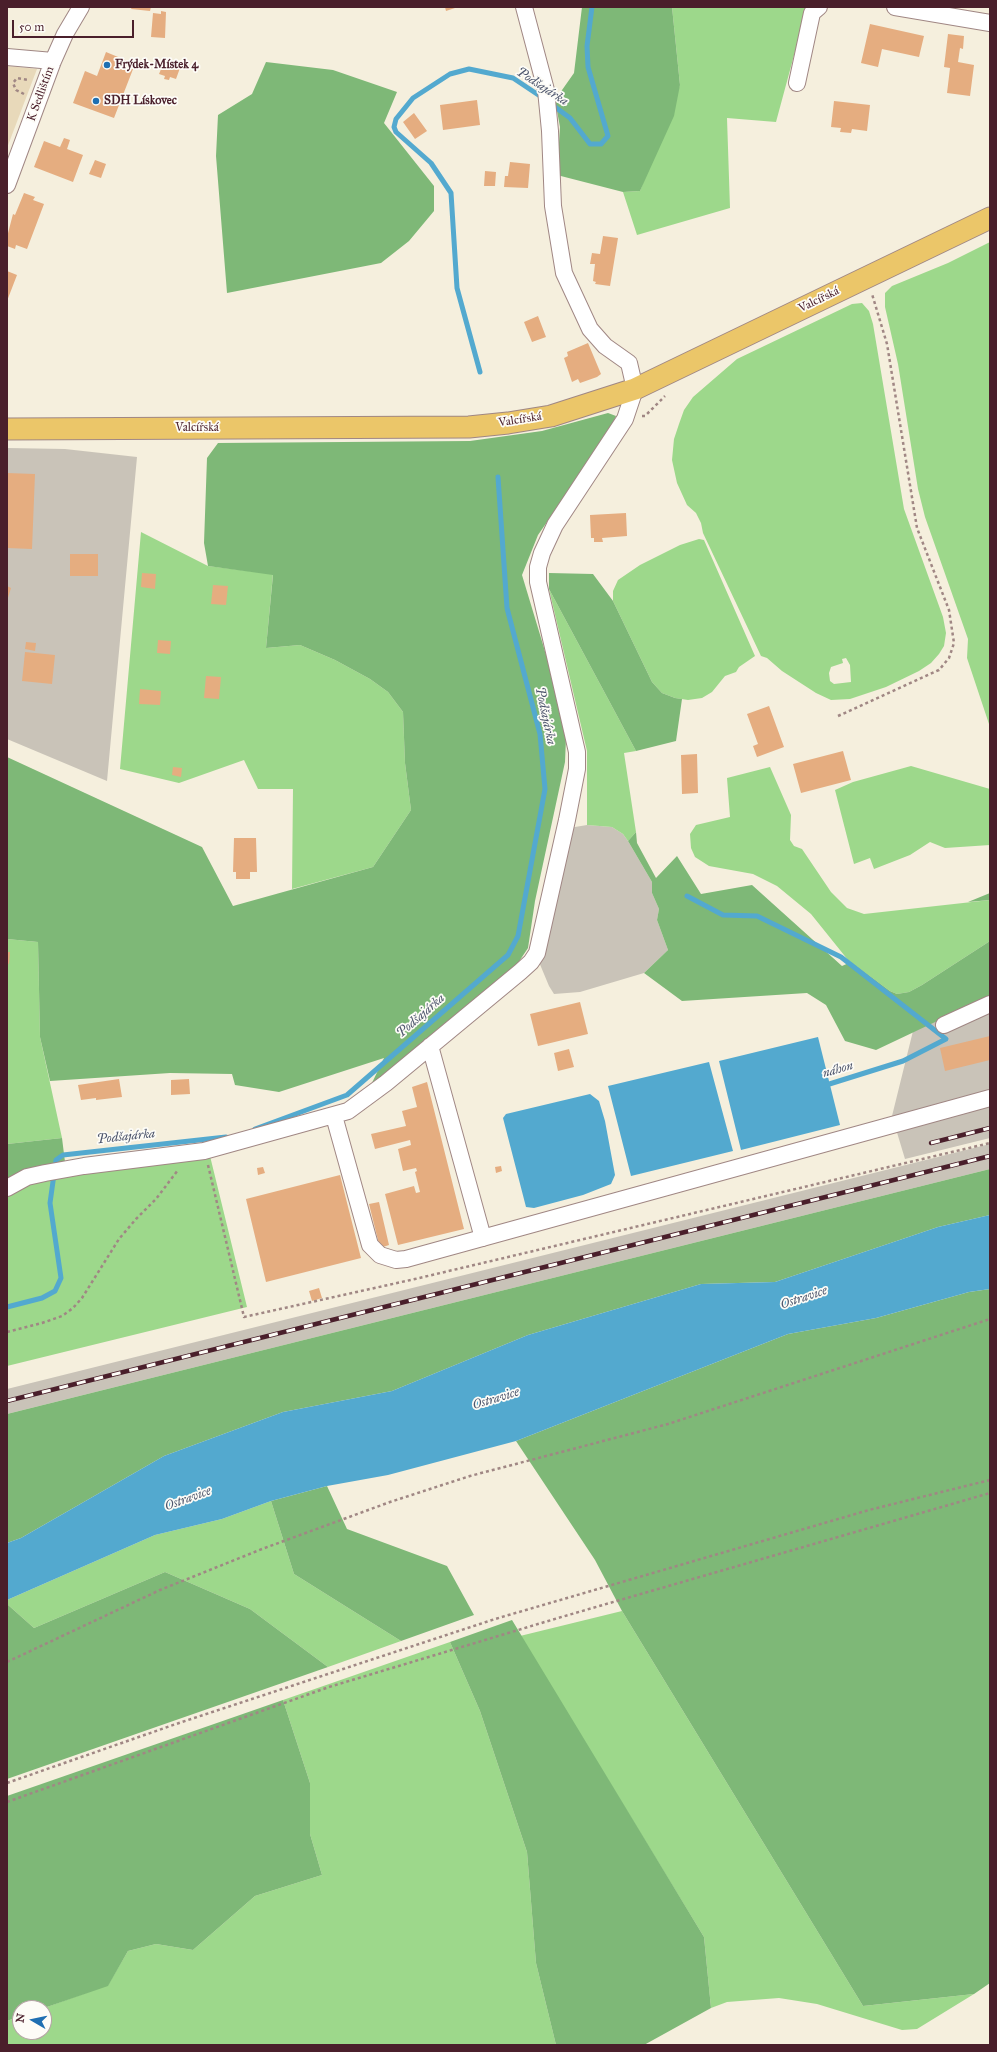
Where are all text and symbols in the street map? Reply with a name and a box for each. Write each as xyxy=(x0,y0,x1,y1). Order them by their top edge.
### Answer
scale bar xyxy=(14,12,136,38)
text: 50 m xyxy=(19,20,44,34)
place label: Frýdek-Místek 4 xyxy=(115,58,198,72)
marker: Frýdek-Místek 4 xyxy=(102,60,112,70)
street label: K Sedlištím xyxy=(24,64,58,124)
water label: Podšajárka xyxy=(513,64,571,110)
place label: SDH Lískovec xyxy=(104,94,177,108)
marker: SDH Lískovec xyxy=(91,96,101,106)
street label: Valcířská xyxy=(796,284,842,316)
street label: Valcířská xyxy=(497,409,543,431)
street label: Valcířská xyxy=(175,421,219,435)
water label: Podšajárka xyxy=(531,686,559,746)
water label: Podšajárka xyxy=(394,991,448,1041)
water label: náhon xyxy=(821,1058,855,1082)
water label: Podšajárka xyxy=(96,1126,156,1148)
water label: Ostravice xyxy=(779,1283,829,1313)
water label: Ostravice xyxy=(471,1385,521,1413)
water label: Ostravice xyxy=(163,1483,213,1515)
north arrow xyxy=(12,2000,52,2040)
text: N xyxy=(13,2013,28,2024)

